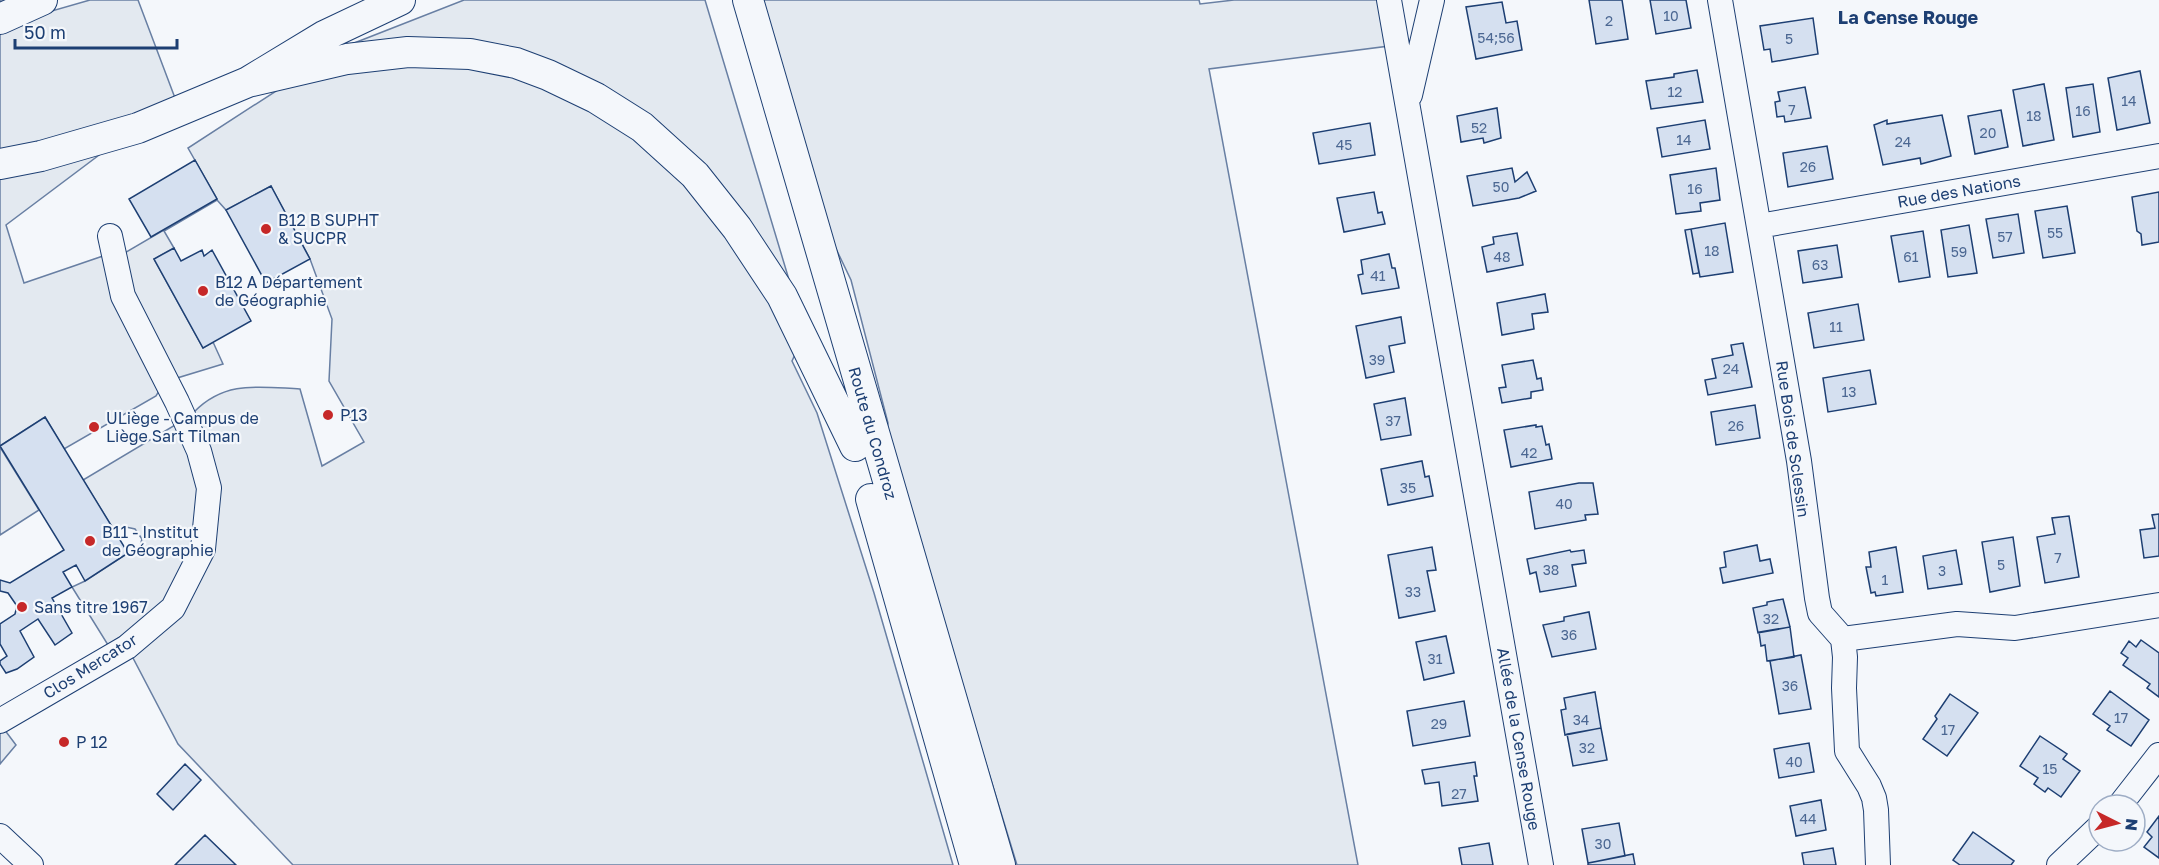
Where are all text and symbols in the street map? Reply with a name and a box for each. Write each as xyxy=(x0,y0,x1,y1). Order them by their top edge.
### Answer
district label: La Cense Rouge xyxy=(1838,6,1979,28)
house number: 10 xyxy=(1663,7,1679,24)
scale bar xyxy=(15,12,177,50)
house number: 2 xyxy=(1605,12,1613,29)
text: 50 m xyxy=(24,21,66,43)
house number: 54;56 xyxy=(1477,29,1515,46)
house number: 5 xyxy=(1785,30,1793,47)
house number: 12 xyxy=(1668,83,1682,100)
house number: 14 xyxy=(2121,92,2137,109)
house number: 7 xyxy=(1788,101,1796,118)
house number: 16 xyxy=(2075,102,2091,119)
house number: 18 xyxy=(2026,107,2042,124)
house number: 52 xyxy=(1471,119,1487,136)
house number: 20 xyxy=(1980,124,1996,141)
house number: 14 xyxy=(1676,131,1692,148)
house number: 24 xyxy=(1895,133,1911,150)
house number: 45 xyxy=(1336,136,1352,153)
house number: 26 xyxy=(1800,158,1816,175)
street label: Rue des Nations xyxy=(1896,170,2022,212)
house number: 50 xyxy=(1493,178,1509,195)
house number: 16 xyxy=(1687,180,1703,197)
place label: B12 B SUPHT & SUCPR xyxy=(278,210,379,248)
marker: B12 B SUPHT & SUCPR xyxy=(259,222,273,236)
house number: 55 xyxy=(2047,224,2063,241)
house number: 57 xyxy=(1997,228,2013,245)
house number: 18 xyxy=(1704,242,1720,259)
house number: 59 xyxy=(1951,243,1967,260)
house number: 48 xyxy=(1493,248,1511,265)
house number: 61 xyxy=(1903,248,1919,265)
house number: 63 xyxy=(1812,256,1828,273)
house number: 41 xyxy=(1370,267,1386,284)
place label: B12 A Département de Géographie xyxy=(215,272,363,310)
marker: B12 A Département de Géographie xyxy=(196,284,210,298)
house number: 11 xyxy=(1829,318,1843,335)
house number: 39 xyxy=(1369,351,1385,368)
street label: Rue Bois de Sclessin xyxy=(1772,359,1814,519)
house number: 24 xyxy=(1723,360,1739,377)
street label: Route du Condroz xyxy=(844,364,902,502)
house number: 13 xyxy=(1842,383,1856,400)
place label: P13 xyxy=(340,405,368,425)
place label: ULiège - Campus de Liège Sart Tilman xyxy=(106,408,259,446)
marker: P13 xyxy=(321,408,335,422)
house number: 37 xyxy=(1385,412,1401,429)
house number: 26 xyxy=(1728,417,1744,434)
marker: ULiège - Campus de Liège Sart Tilman xyxy=(87,420,101,434)
house number: 42 xyxy=(1521,444,1537,461)
house number: 35 xyxy=(1400,479,1416,496)
house number: 40 xyxy=(1555,495,1573,512)
place label: B11 - Institut de Géographie xyxy=(102,522,214,560)
marker: B11 - Institut de Géographie xyxy=(83,534,97,548)
house number: 7 xyxy=(2054,549,2062,566)
house number: 5 xyxy=(1997,556,2005,573)
house number: 38 xyxy=(1543,561,1559,578)
house number: 3 xyxy=(1938,562,1946,579)
house number: 1 xyxy=(1882,571,1889,588)
house number: 33 xyxy=(1405,583,1421,600)
place label: Sans titre 1967 xyxy=(34,597,148,617)
marker: Sans titre 1967 xyxy=(15,600,29,614)
house number: 32 xyxy=(1763,610,1779,627)
house number: 36 xyxy=(1561,626,1577,643)
street label: Clos Mercator xyxy=(39,629,141,703)
street label: Allée de la Cense Rouge xyxy=(1493,646,1545,832)
house number: 31 xyxy=(1428,650,1443,667)
house number: 36 xyxy=(1782,677,1798,694)
house number: 17 xyxy=(2114,709,2128,726)
house number: 34 xyxy=(1573,711,1589,728)
house number: 29 xyxy=(1431,715,1447,732)
house number: 17 xyxy=(1941,721,1955,738)
place label: P 12 xyxy=(76,732,108,752)
marker: P 12 xyxy=(57,735,71,749)
house number: 32 xyxy=(1579,739,1595,756)
house number: 40 xyxy=(1785,753,1803,770)
house number: 15 xyxy=(2043,760,2057,777)
house number: 27 xyxy=(1451,785,1467,802)
north arrow xyxy=(2087,793,2147,853)
house number: 44 xyxy=(1799,810,1817,827)
text: N xyxy=(2121,817,2142,832)
house number: 30 xyxy=(1595,835,1611,852)

